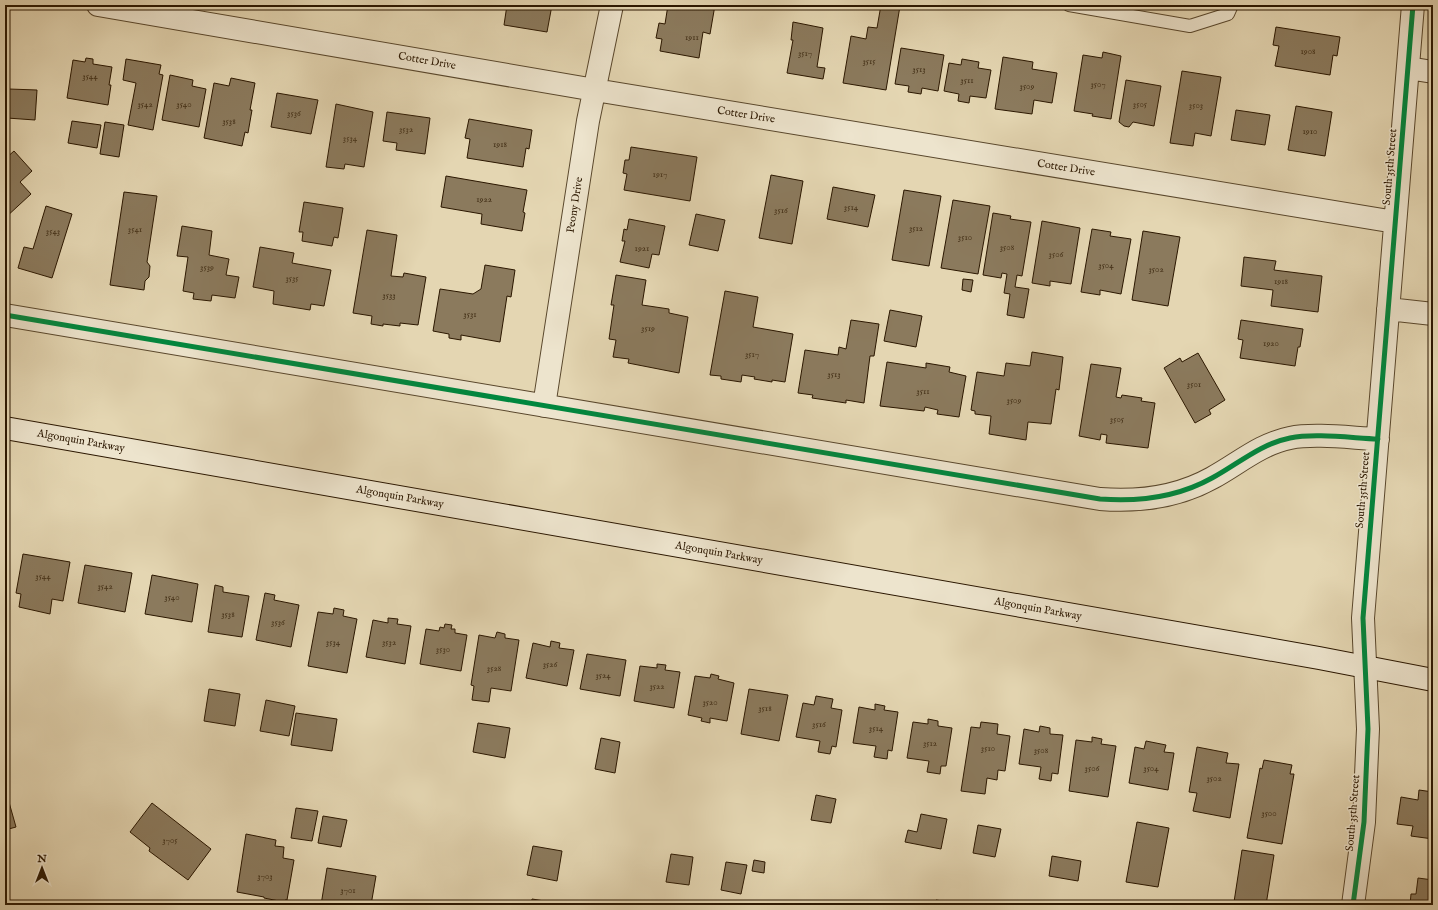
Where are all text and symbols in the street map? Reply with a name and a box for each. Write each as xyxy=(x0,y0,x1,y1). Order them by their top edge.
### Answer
house number: 1911 xyxy=(685,32,699,43)
house number: 1908 xyxy=(1300,46,1316,57)
house number: 3517 xyxy=(798,48,812,59)
street label: Cotter Drive xyxy=(397,49,457,73)
house number: 3515 xyxy=(862,56,876,67)
house number: 3513 xyxy=(912,64,926,75)
house number: 3544 xyxy=(82,71,98,82)
house number: 3511 xyxy=(960,75,974,86)
house number: 3507 xyxy=(1090,79,1106,90)
house number: 3509 xyxy=(1020,81,1035,92)
house number: 3542 xyxy=(137,99,153,110)
house number: 3540 xyxy=(176,99,192,110)
house number: 3505 xyxy=(1133,99,1148,110)
house number: 3503 xyxy=(1189,100,1203,111)
street label: Cotter Drive xyxy=(716,104,776,126)
house number: 3536 xyxy=(287,108,301,119)
house number: 3538 xyxy=(222,116,236,127)
house number: 3532 xyxy=(399,124,413,135)
house number: 1910 xyxy=(1303,126,1317,137)
street label: South 35th Street xyxy=(1380,128,1400,206)
house number: 3534 xyxy=(343,133,358,144)
house number: 1918 xyxy=(493,139,508,150)
street label: Cotter Drive xyxy=(1036,157,1096,179)
house number: 1917 xyxy=(653,169,667,180)
street label: Peony Drive xyxy=(564,176,586,234)
house number: 1922 xyxy=(476,194,492,205)
house number: 3514 xyxy=(844,202,859,213)
house number: 3516 xyxy=(774,205,788,216)
house number: 3512 xyxy=(909,223,923,234)
house number: 3541 xyxy=(128,224,142,235)
house number: 3543 xyxy=(46,226,60,237)
house number: 3510 xyxy=(958,232,972,243)
house number: 3508 xyxy=(1000,242,1015,253)
house number: 1921 xyxy=(635,243,649,254)
house number: 3506 xyxy=(1049,249,1064,260)
house number: 3504 xyxy=(1098,260,1114,271)
house number: 3539 xyxy=(200,262,214,273)
house number: 3502 xyxy=(1148,264,1164,275)
house number: 3535 xyxy=(285,273,299,284)
house number: 1918 xyxy=(1274,276,1289,287)
house number: 3533 xyxy=(382,290,396,301)
house number: 3531 xyxy=(463,309,477,320)
house number: 3519 xyxy=(641,323,655,334)
house number: 1920 xyxy=(1263,338,1279,349)
house number: 3517 xyxy=(745,349,759,360)
house number: 3513 xyxy=(827,369,841,380)
house number: 3501 xyxy=(1187,379,1201,390)
house number: 3511 xyxy=(916,386,930,397)
house number: 3509 xyxy=(1007,395,1022,406)
house number: 3505 xyxy=(1110,414,1125,425)
street label: Algonquin Parkway xyxy=(35,426,126,456)
street label: South 35th Street xyxy=(1353,451,1373,529)
street label: Algonquin Parkway xyxy=(354,482,445,512)
street label: Algonquin Parkway xyxy=(673,538,764,568)
house number: 3544 xyxy=(35,571,51,582)
house number: 3542 xyxy=(97,581,113,592)
house number: 3540 xyxy=(164,592,180,603)
street label: Algonquin Parkway xyxy=(992,594,1083,624)
house number: 3538 xyxy=(221,609,235,620)
house number: 3536 xyxy=(271,617,285,628)
house number: 3534 xyxy=(326,637,341,648)
house number: 3532 xyxy=(382,637,396,648)
house number: 3530 xyxy=(436,644,450,655)
house number: 3526 xyxy=(543,659,558,670)
house number: 3528 xyxy=(487,663,502,674)
house number: 3524 xyxy=(595,670,611,681)
house number: 3522 xyxy=(649,681,665,692)
house number: 3520 xyxy=(702,697,718,708)
house number: 3518 xyxy=(758,703,772,714)
house number: 3516 xyxy=(812,719,826,730)
house number: 3514 xyxy=(869,723,884,734)
house number: 3512 xyxy=(923,738,937,749)
house number: 3510 xyxy=(981,743,995,754)
house number: 3508 xyxy=(1034,745,1049,756)
house number: 3506 xyxy=(1085,763,1100,774)
house number: 3504 xyxy=(1143,763,1159,774)
house number: 3502 xyxy=(1206,773,1222,784)
street label: South 35th Street xyxy=(1343,774,1363,852)
house number: 3500 xyxy=(1261,808,1277,819)
house number: 3705 xyxy=(162,835,178,846)
north arrow xyxy=(22,848,62,888)
text: N xyxy=(36,852,47,866)
house number: 3703 xyxy=(257,871,273,882)
house number: 3701 xyxy=(340,885,356,896)

